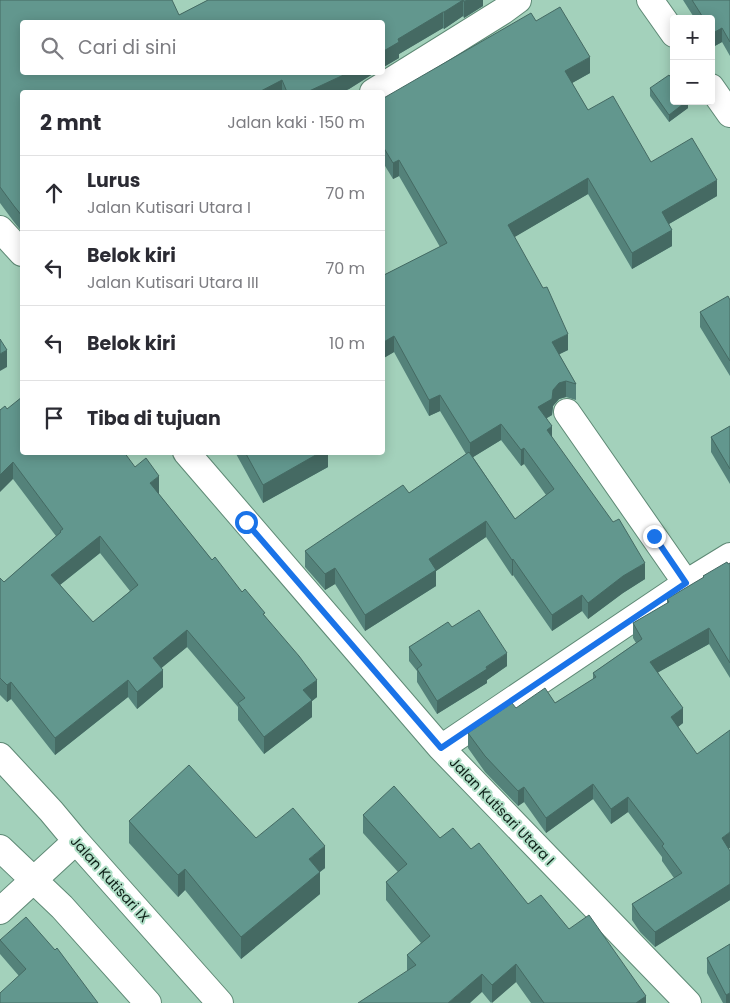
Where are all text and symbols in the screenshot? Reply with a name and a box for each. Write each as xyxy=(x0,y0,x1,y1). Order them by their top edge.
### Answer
map controls xyxy=(670,15,715,105)
button: + xyxy=(670,15,715,60)
search box xyxy=(20,20,385,75)
icon: search xyxy=(38,34,66,62)
text: Cari di sini xyxy=(78,34,176,61)
button: − xyxy=(670,60,715,105)
text: 2 mnt xyxy=(40,108,101,137)
text: Jalan kaki · 150 m xyxy=(227,111,365,134)
text: Lurus xyxy=(87,167,140,194)
icon: ahead xyxy=(40,179,68,207)
text: 70 m xyxy=(325,182,365,205)
text: Jalan Kutisari Utara I xyxy=(87,196,251,219)
text: Belok kiri xyxy=(87,242,176,269)
icon: left xyxy=(40,254,68,282)
text: 70 m xyxy=(325,257,365,280)
text: Jalan Kutisari Utara III xyxy=(87,271,259,294)
icon: left xyxy=(40,329,68,357)
text: Belok kiri xyxy=(87,330,176,357)
text: 10 m xyxy=(329,332,365,355)
icon: arrive xyxy=(40,404,68,432)
text: Tiba di tujuan xyxy=(87,405,221,432)
route start xyxy=(235,511,258,534)
route end xyxy=(643,525,666,548)
street label: Jalan Kutisari Utara I xyxy=(445,752,559,870)
street label: Jalan Kutisari IX xyxy=(66,832,154,927)

